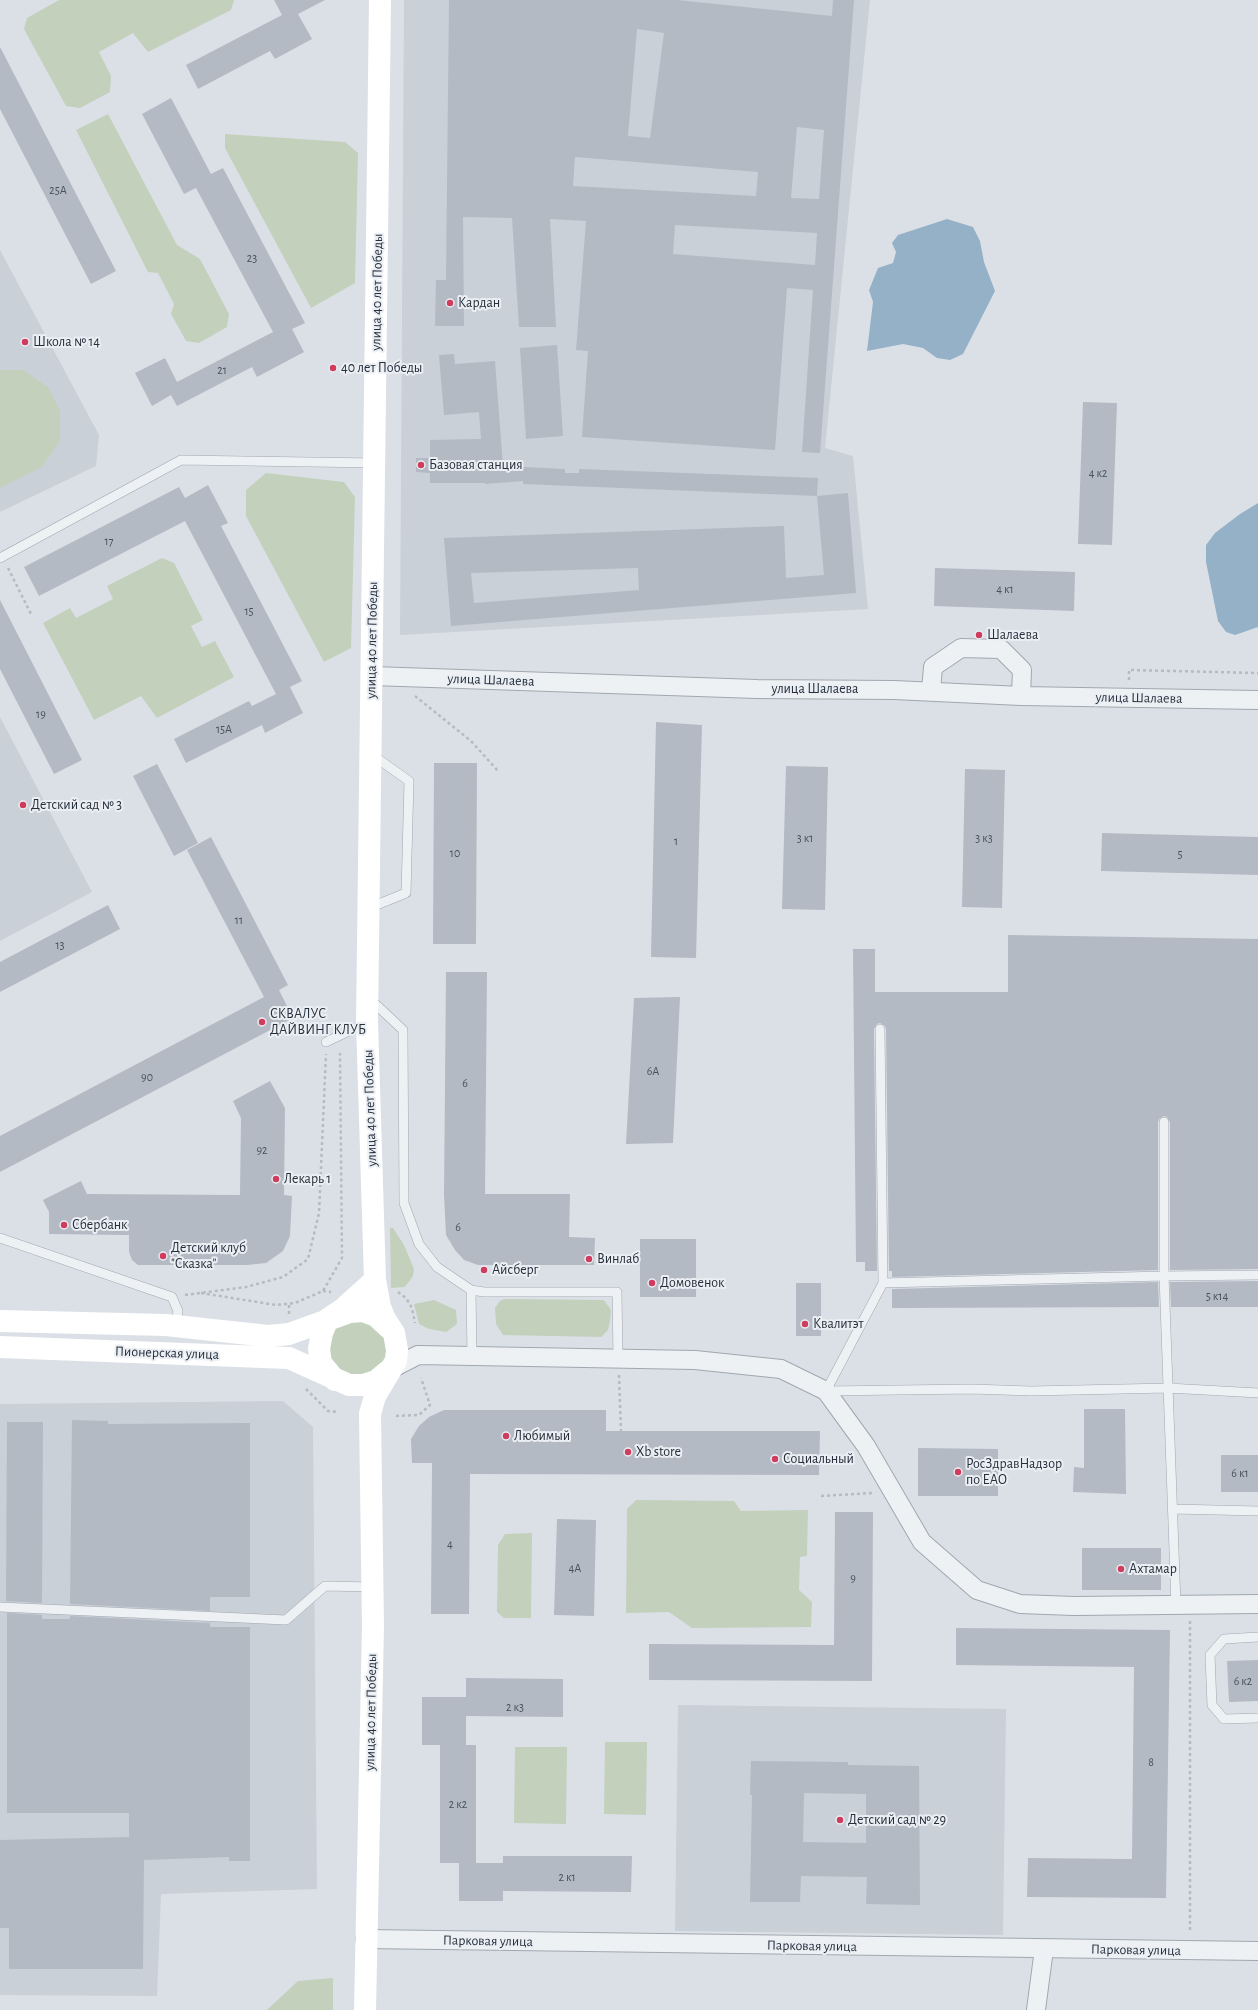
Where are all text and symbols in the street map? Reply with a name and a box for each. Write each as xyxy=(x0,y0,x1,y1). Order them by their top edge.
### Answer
house number: 25А xyxy=(49,183,67,197)
street label: улица 40 лет Победы xyxy=(368,233,386,351)
house number: 23 xyxy=(247,251,257,265)
place label: Кардан xyxy=(458,295,500,311)
marker: Кардан xyxy=(445,298,455,308)
place label: Школа № 14 xyxy=(33,334,100,350)
marker: Школа № 14 xyxy=(20,337,30,347)
place label: 40 лет Победы xyxy=(341,360,423,376)
house number: 21 xyxy=(217,363,227,377)
marker: 40 лет Победы xyxy=(328,363,338,373)
place label: Базовая станция xyxy=(429,457,523,473)
marker: Базовая станция xyxy=(416,460,426,470)
house number: 4 к2 xyxy=(1089,466,1107,480)
house number: 17 xyxy=(104,534,114,548)
street label: улица 40 лет Победы xyxy=(363,581,381,699)
house number: 4 к1 xyxy=(996,582,1014,596)
house number: 15 xyxy=(244,604,254,618)
place label: Шалаева xyxy=(987,627,1038,643)
marker: Шалаева xyxy=(974,630,984,640)
street label: улица Шалаева xyxy=(447,670,535,690)
street label: улица Шалаева xyxy=(771,681,859,697)
street label: улица Шалаева xyxy=(1095,689,1183,707)
house number: 19 xyxy=(36,707,46,721)
house number: 15А xyxy=(216,722,232,736)
place label: Детский сад № 3 xyxy=(31,797,122,813)
marker: Детский сад № 3 xyxy=(18,800,28,810)
house number: 3 к1 xyxy=(797,831,813,845)
house number: 3 к3 xyxy=(975,831,993,845)
house number: 1 xyxy=(674,834,678,848)
house number: 10 xyxy=(450,846,460,860)
house number: 5 xyxy=(1177,847,1183,861)
house number: 11 xyxy=(235,913,243,927)
house number: 13 xyxy=(55,938,65,952)
place label: СКВАЛУС ДАЙВИНГ КЛУБ xyxy=(270,1006,366,1038)
marker: СКВАЛУС ДАЙВИНГ КЛУБ xyxy=(257,1017,267,1027)
street label: улица 40 лет Победы xyxy=(360,1049,380,1167)
house number: 6А xyxy=(647,1064,659,1078)
house number: 90 xyxy=(141,1070,153,1084)
house number: 6 xyxy=(462,1076,468,1090)
house number: 92 xyxy=(256,1143,268,1157)
place label: Лекарь 1 xyxy=(284,1171,331,1187)
marker: Лекарь 1 xyxy=(271,1174,281,1184)
place label: Сбербанк xyxy=(72,1217,127,1233)
marker: Сбербанк xyxy=(59,1220,69,1230)
house number: 6 xyxy=(455,1220,461,1234)
place label: Детский клуб "Сказка" xyxy=(171,1240,246,1272)
marker: Детский клуб "Сказка" xyxy=(158,1251,168,1261)
place label: Винлаб xyxy=(597,1251,639,1267)
marker: Винлаб xyxy=(584,1254,594,1264)
place label: Айсберг xyxy=(492,1262,538,1278)
marker: Айсберг xyxy=(479,1265,489,1275)
place label: Домовенок xyxy=(660,1275,724,1291)
marker: Домовенок xyxy=(647,1278,657,1288)
house number: 5 к14 xyxy=(1206,1289,1228,1303)
place label: Квалитэт xyxy=(813,1316,864,1332)
marker: Квалитэт xyxy=(800,1319,810,1329)
street label: Пионерская улица xyxy=(115,1343,219,1363)
place label: Любимый xyxy=(514,1428,570,1444)
marker: Любимый xyxy=(501,1431,511,1441)
place label: Xb store xyxy=(636,1444,681,1460)
marker: Xb store xyxy=(623,1447,633,1457)
place label: Социальный xyxy=(783,1451,854,1467)
marker: Социальный xyxy=(770,1454,780,1464)
place label: РосЗдравНадзор по ЕАО xyxy=(966,1456,1062,1488)
house number: 6 к1 xyxy=(1231,1466,1249,1480)
marker: РосЗдравНадзор по ЕАО xyxy=(953,1467,963,1477)
house number: 4 xyxy=(447,1537,453,1551)
house number: 4А xyxy=(569,1561,581,1575)
place label: Ахтамар xyxy=(1129,1561,1177,1577)
marker: Ахтамар xyxy=(1116,1564,1126,1574)
house number: 9 xyxy=(850,1571,856,1585)
street label: улица 40 лет Победы xyxy=(362,1653,380,1771)
house number: 6 к2 xyxy=(1234,1674,1252,1688)
house number: 2 к3 xyxy=(506,1700,524,1714)
house number: 8 xyxy=(1148,1755,1154,1769)
house number: 2 к2 xyxy=(449,1797,467,1811)
place label: Детский сад № 29 xyxy=(848,1812,946,1828)
marker: Детский сад № 29 xyxy=(835,1815,845,1825)
house number: 2 к1 xyxy=(558,1870,576,1884)
street label: Парковая улица xyxy=(443,1932,533,1950)
street label: Парковая улица xyxy=(767,1937,857,1955)
street label: Парковая улица xyxy=(1091,1941,1181,1959)

